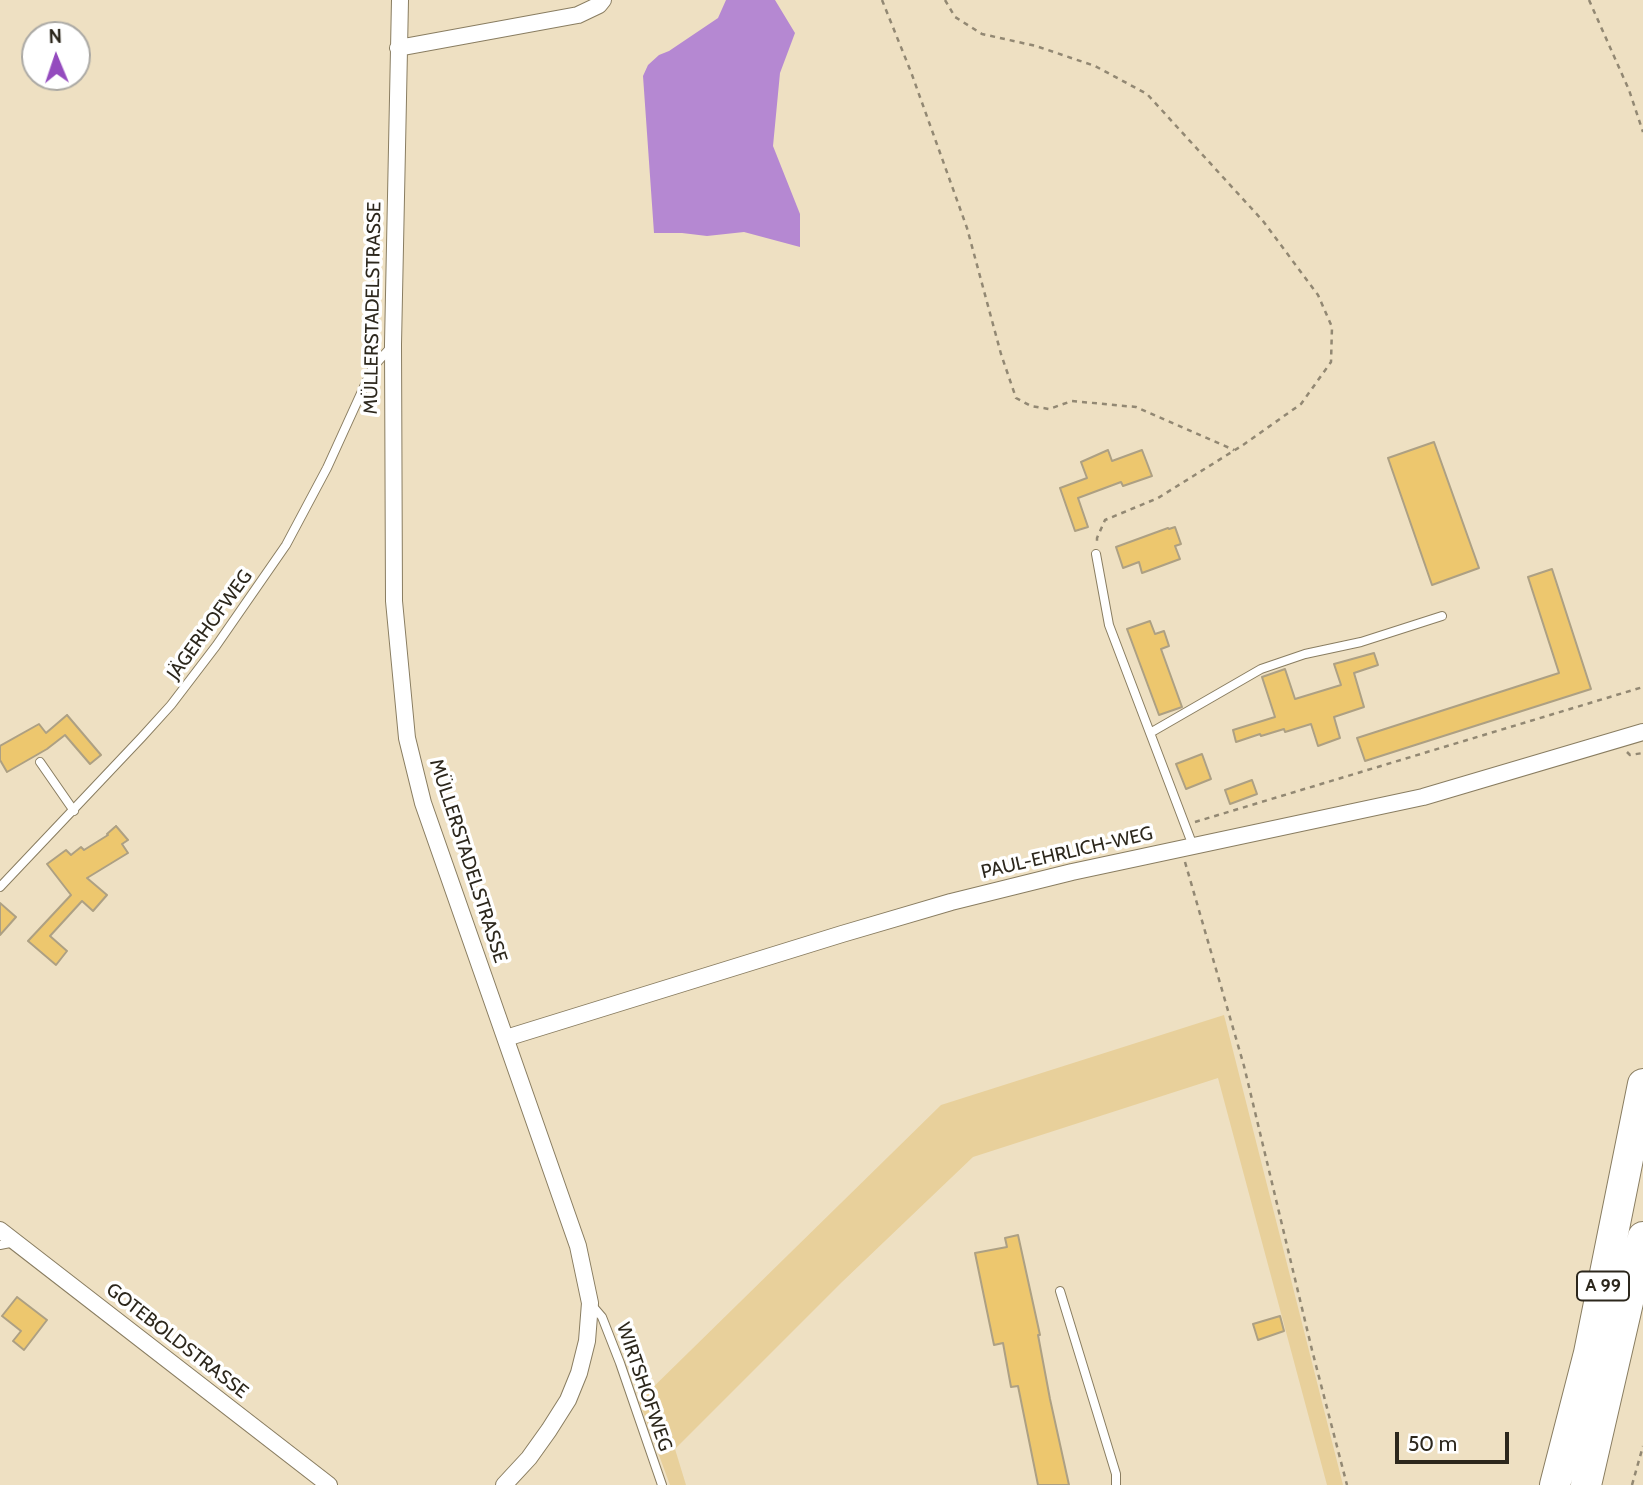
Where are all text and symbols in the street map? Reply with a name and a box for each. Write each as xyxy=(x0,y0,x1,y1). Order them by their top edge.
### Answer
north arrow xyxy=(21,21,91,91)
text: N xyxy=(48,25,62,48)
street label: MÜLLERSTADELSTRASSE xyxy=(360,201,386,415)
street label: JÄGERHOFWEG xyxy=(163,566,257,684)
street label: MÜLLERSTADELSTRASSE xyxy=(424,756,512,966)
street label: PAUL-EHRLICH-WEG xyxy=(979,822,1155,884)
road number: A 99 xyxy=(1577,1272,1629,1301)
street label: GOTEBOLDSTRASSE xyxy=(101,1278,253,1404)
street label: WIRTSHOFWEG xyxy=(611,1320,677,1454)
scale bar xyxy=(1398,1418,1512,1462)
text: 50 m xyxy=(1408,1431,1457,1456)

